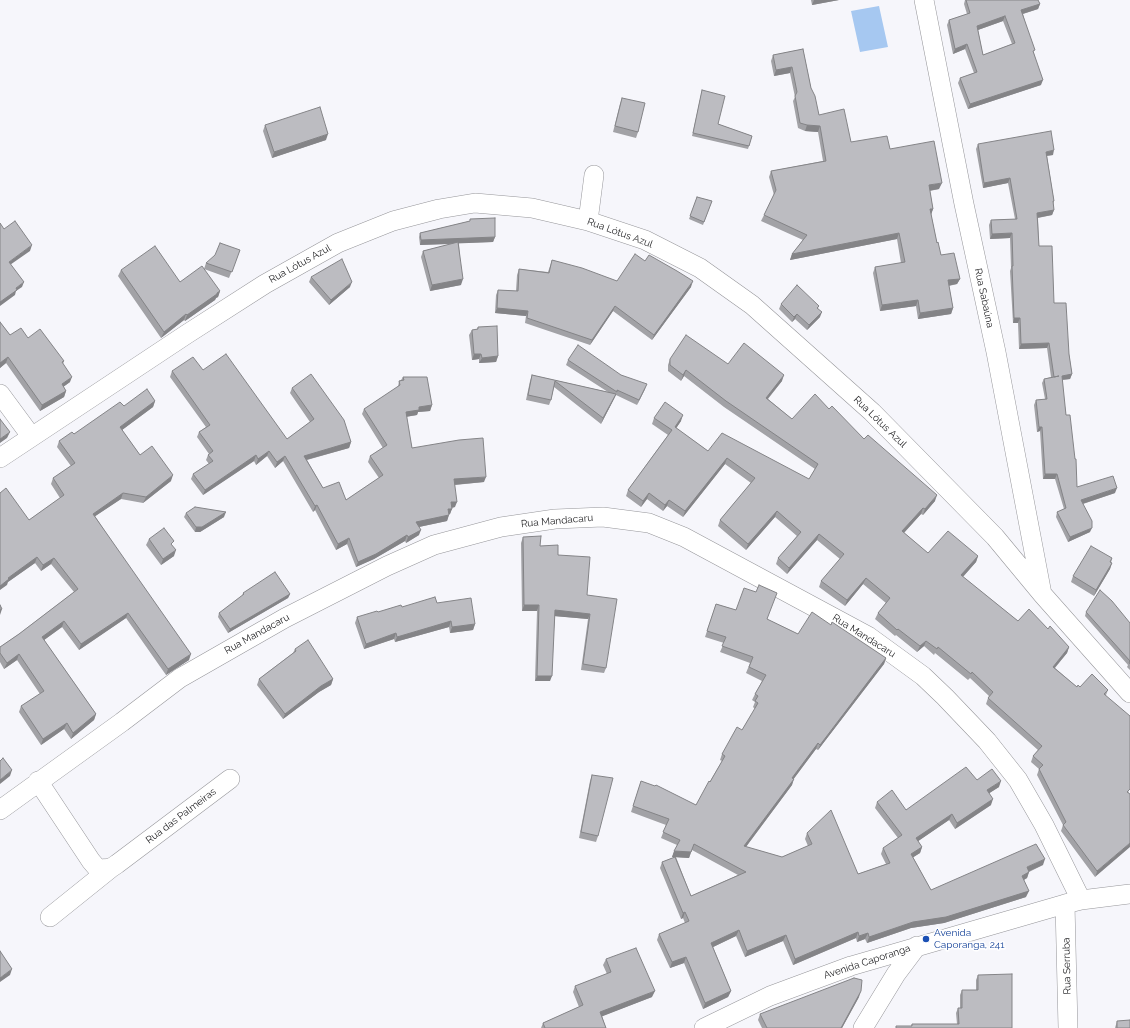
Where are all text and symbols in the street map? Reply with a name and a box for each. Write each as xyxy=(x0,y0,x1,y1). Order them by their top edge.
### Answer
street label: Rua Lótus Azul xyxy=(586,216,654,250)
street label: Rua Lótus Azul xyxy=(267,242,333,286)
street label: Rua Sabaúna xyxy=(972,267,996,329)
street label: Rua Lótus Azul xyxy=(851,394,909,450)
street label: Rua Mandacaru xyxy=(520,512,594,530)
street label: Rua Mandacaru xyxy=(222,611,292,657)
street label: Rua Mandacaru xyxy=(830,612,898,660)
street label: Rua das Palmeiras xyxy=(144,786,218,846)
place label: Avenida Caporanga, 241 xyxy=(934,927,1005,950)
marker: Avenida Caporanga, 241 xyxy=(921,934,931,944)
street label: Rua Serruba xyxy=(1061,937,1073,995)
street label: Avenida Caporanga xyxy=(822,942,912,982)

